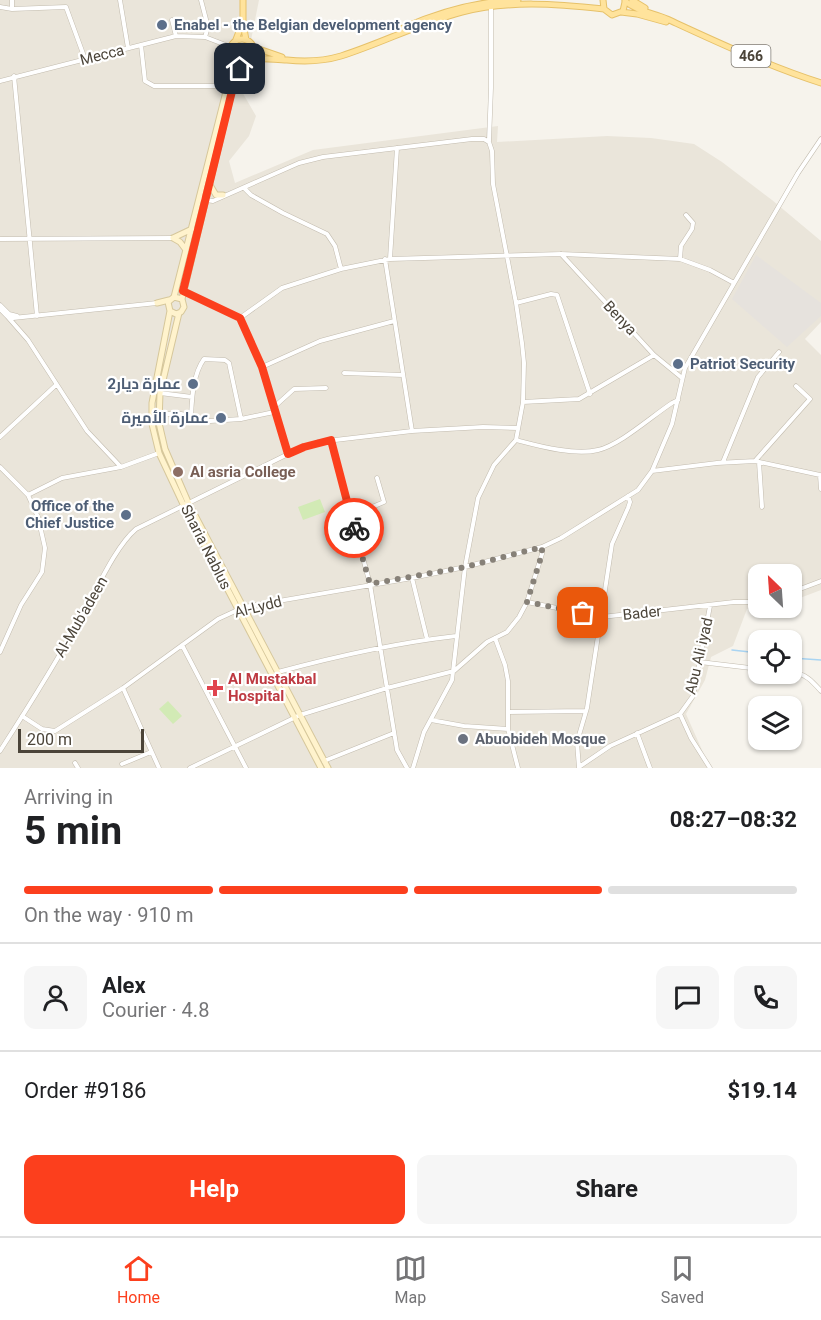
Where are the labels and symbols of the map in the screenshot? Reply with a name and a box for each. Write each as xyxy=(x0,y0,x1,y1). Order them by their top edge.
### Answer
place label: Enabel - the Belgian development agency xyxy=(174,16,453,34)
marker: Enabel - the Belgian development agency xyxy=(155,18,169,32)
street label: Mecca xyxy=(78,41,126,69)
pin xyxy=(214,43,265,94)
road number: 466 xyxy=(732,45,771,67)
street label: Benya xyxy=(600,297,640,339)
place label: Patriot Security xyxy=(690,355,796,373)
marker: Patriot Security xyxy=(671,357,685,371)
place label: عمارة ديار2 xyxy=(107,375,181,393)
marker: عمارة ديار2 xyxy=(186,377,200,391)
place label: عمارة الأميرة xyxy=(122,409,209,427)
marker: عمارة الأميرة xyxy=(214,411,228,425)
place label: Al asria College xyxy=(190,463,296,481)
marker: Al asria College xyxy=(171,465,185,479)
place label: Office of the Chief Justice xyxy=(25,497,114,532)
courier xyxy=(324,498,384,558)
street label: Sharia Nablus xyxy=(177,502,235,592)
marker: Office of the Chief Justice xyxy=(119,508,133,522)
north arrow xyxy=(748,564,802,618)
street label: Al-Mub'adeen xyxy=(51,573,111,661)
pin xyxy=(557,587,608,638)
street label: Al-Lydd xyxy=(232,592,284,622)
street label: Bader xyxy=(622,602,662,624)
street label: Abu Ali iyad xyxy=(681,616,717,696)
place label: Al Mustakbal Hospital xyxy=(228,670,317,705)
marker: Al Mustakbal Hospital xyxy=(206,679,224,697)
scale bar xyxy=(18,726,144,754)
place label: Abuobideh Mosque xyxy=(475,730,606,748)
marker: Abuobideh Mosque xyxy=(456,732,470,746)

